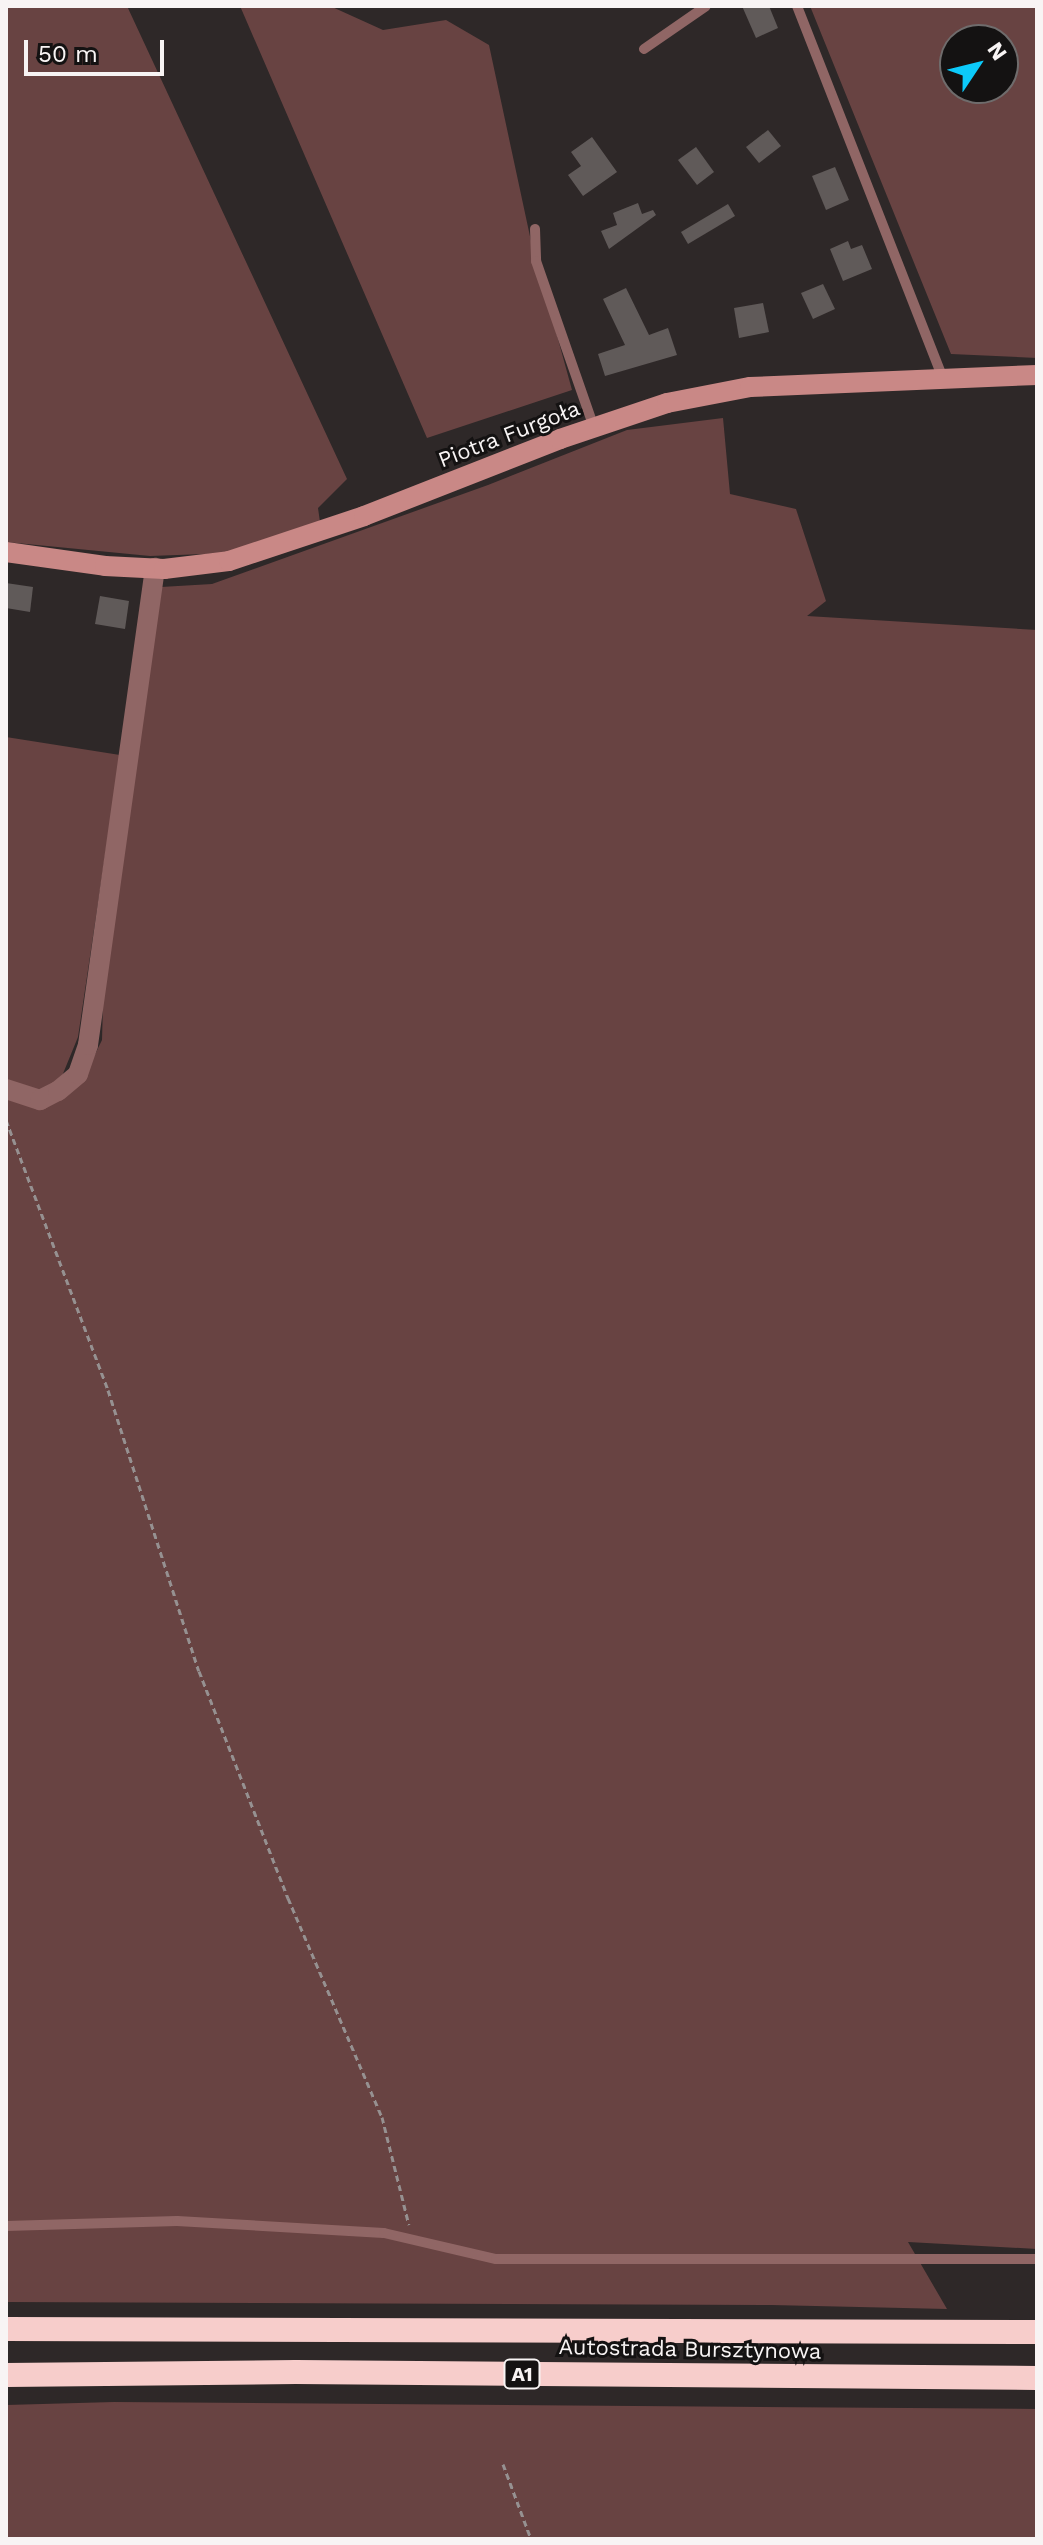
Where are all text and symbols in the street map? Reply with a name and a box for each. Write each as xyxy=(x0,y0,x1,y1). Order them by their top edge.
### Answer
scale bar xyxy=(28,24,168,74)
north arrow xyxy=(939,24,1019,104)
text: N xyxy=(983,37,1012,65)
text: 50 m xyxy=(38,40,98,68)
street label: Piotra Furgoła xyxy=(434,395,584,473)
street label: Autostrada Bursztynowa xyxy=(558,2334,822,2364)
road number: A1 xyxy=(502,2358,542,2390)

